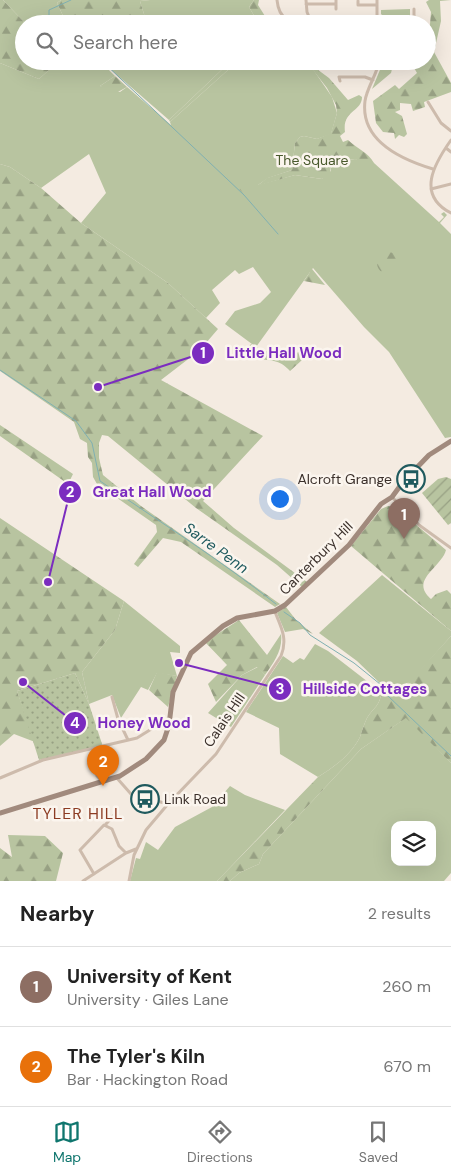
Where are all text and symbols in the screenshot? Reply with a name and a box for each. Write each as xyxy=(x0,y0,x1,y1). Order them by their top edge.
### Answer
search box xyxy=(15,15,436,70)
icon: search xyxy=(33,29,61,57)
text: Search here xyxy=(73,30,178,55)
park label: The Square xyxy=(276,151,349,169)
callout: Little Hall Wood xyxy=(191,338,352,368)
text: 1 xyxy=(200,343,206,363)
text: Little Hall Wood xyxy=(226,343,342,363)
bus stop icon: Alcroft Grange xyxy=(396,464,426,494)
place label: Alcroft Grange xyxy=(297,470,392,488)
callout: Great Hall Wood xyxy=(58,477,222,507)
text: 2 xyxy=(66,482,75,502)
text: Great Hall Wood xyxy=(92,482,212,502)
your location xyxy=(267,486,293,512)
pin: 1 xyxy=(388,498,420,539)
street label: Canterbury Hill xyxy=(275,517,357,599)
water label: Sarre Penn xyxy=(180,518,253,578)
callout: Hillside Cottages xyxy=(267,674,437,704)
text: 3 xyxy=(275,679,285,699)
text: Hillside Cottages xyxy=(303,679,427,699)
street label: Calais Hill xyxy=(199,689,249,751)
callout: Honey Wood xyxy=(63,708,201,738)
text: 4 xyxy=(70,713,80,733)
text: Honey Wood xyxy=(98,713,190,733)
pin: 2 xyxy=(87,745,119,786)
bus stop icon: Link Road xyxy=(130,784,160,814)
place label: Link Road xyxy=(164,790,226,808)
district label: TYLER HILL xyxy=(33,803,124,824)
map controls xyxy=(391,821,436,866)
button: layers xyxy=(391,821,436,866)
text: Nearby xyxy=(20,900,94,928)
text: 2 results xyxy=(368,903,431,924)
text: University of Kent xyxy=(67,964,232,989)
text: 1 xyxy=(33,976,39,997)
text: 260 m xyxy=(382,976,431,997)
text: University · Giles Lane xyxy=(67,989,229,1010)
text: The Tyler's Kiln xyxy=(67,1044,205,1069)
text: 2 xyxy=(31,1056,41,1077)
text: 670 m xyxy=(384,1056,431,1077)
text: Bar · Hackington Road xyxy=(67,1069,228,1090)
tab: Map xyxy=(53,1118,81,1166)
tab: Directions xyxy=(187,1118,253,1166)
tab: Saved xyxy=(359,1118,398,1166)

